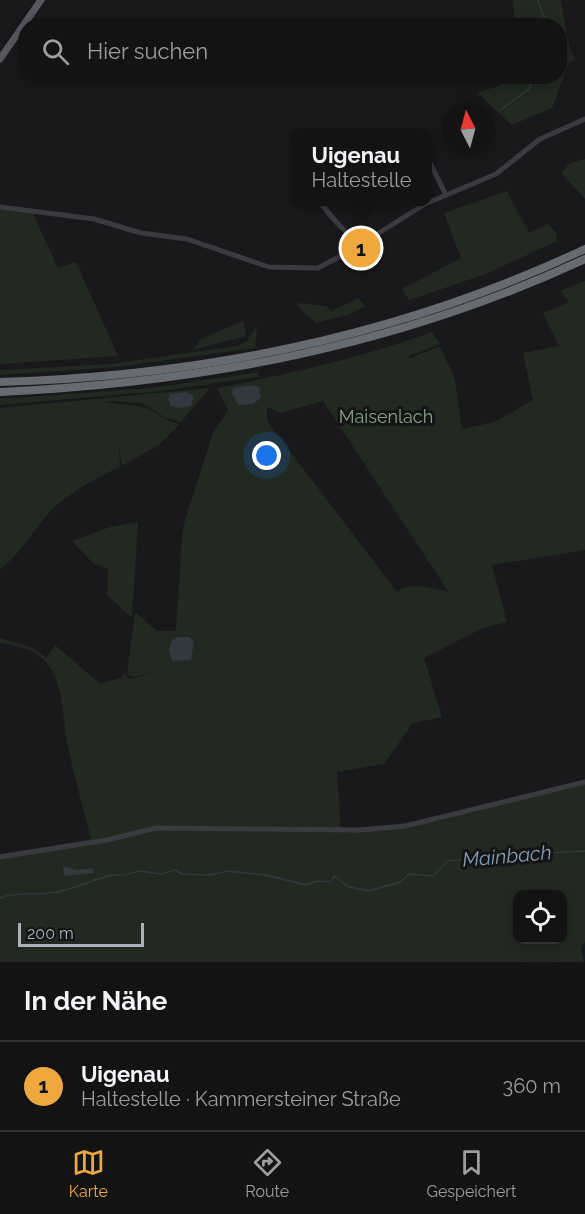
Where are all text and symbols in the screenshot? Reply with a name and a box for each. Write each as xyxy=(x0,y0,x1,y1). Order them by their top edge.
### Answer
search box xyxy=(18,18,567,84)
icon: search xyxy=(39,35,72,68)
text: Hier suchen xyxy=(87,38,208,64)
north arrow xyxy=(441,102,495,156)
popup xyxy=(291,128,432,206)
text: Uigenau xyxy=(312,142,400,168)
text: Haltestelle xyxy=(312,168,411,192)
pin: 1 xyxy=(342,226,380,270)
park label: Maisenlach xyxy=(339,406,433,427)
your location xyxy=(252,441,281,470)
water label: Mainbach xyxy=(461,840,553,872)
map controls xyxy=(513,890,567,944)
button: locate xyxy=(513,890,567,944)
scale bar xyxy=(18,920,144,948)
text: 200 m xyxy=(27,924,74,943)
text: In der Nähe xyxy=(24,986,167,1016)
text: Uigenau xyxy=(81,1061,170,1087)
text: 1 xyxy=(39,1074,48,1098)
text: 360 m xyxy=(503,1074,561,1098)
text: Haltestelle · Kammersteiner Straße xyxy=(81,1087,401,1111)
tab: Karte xyxy=(69,1146,108,1201)
tab: Route xyxy=(245,1146,289,1201)
tab: Gespeichert xyxy=(426,1146,516,1201)

